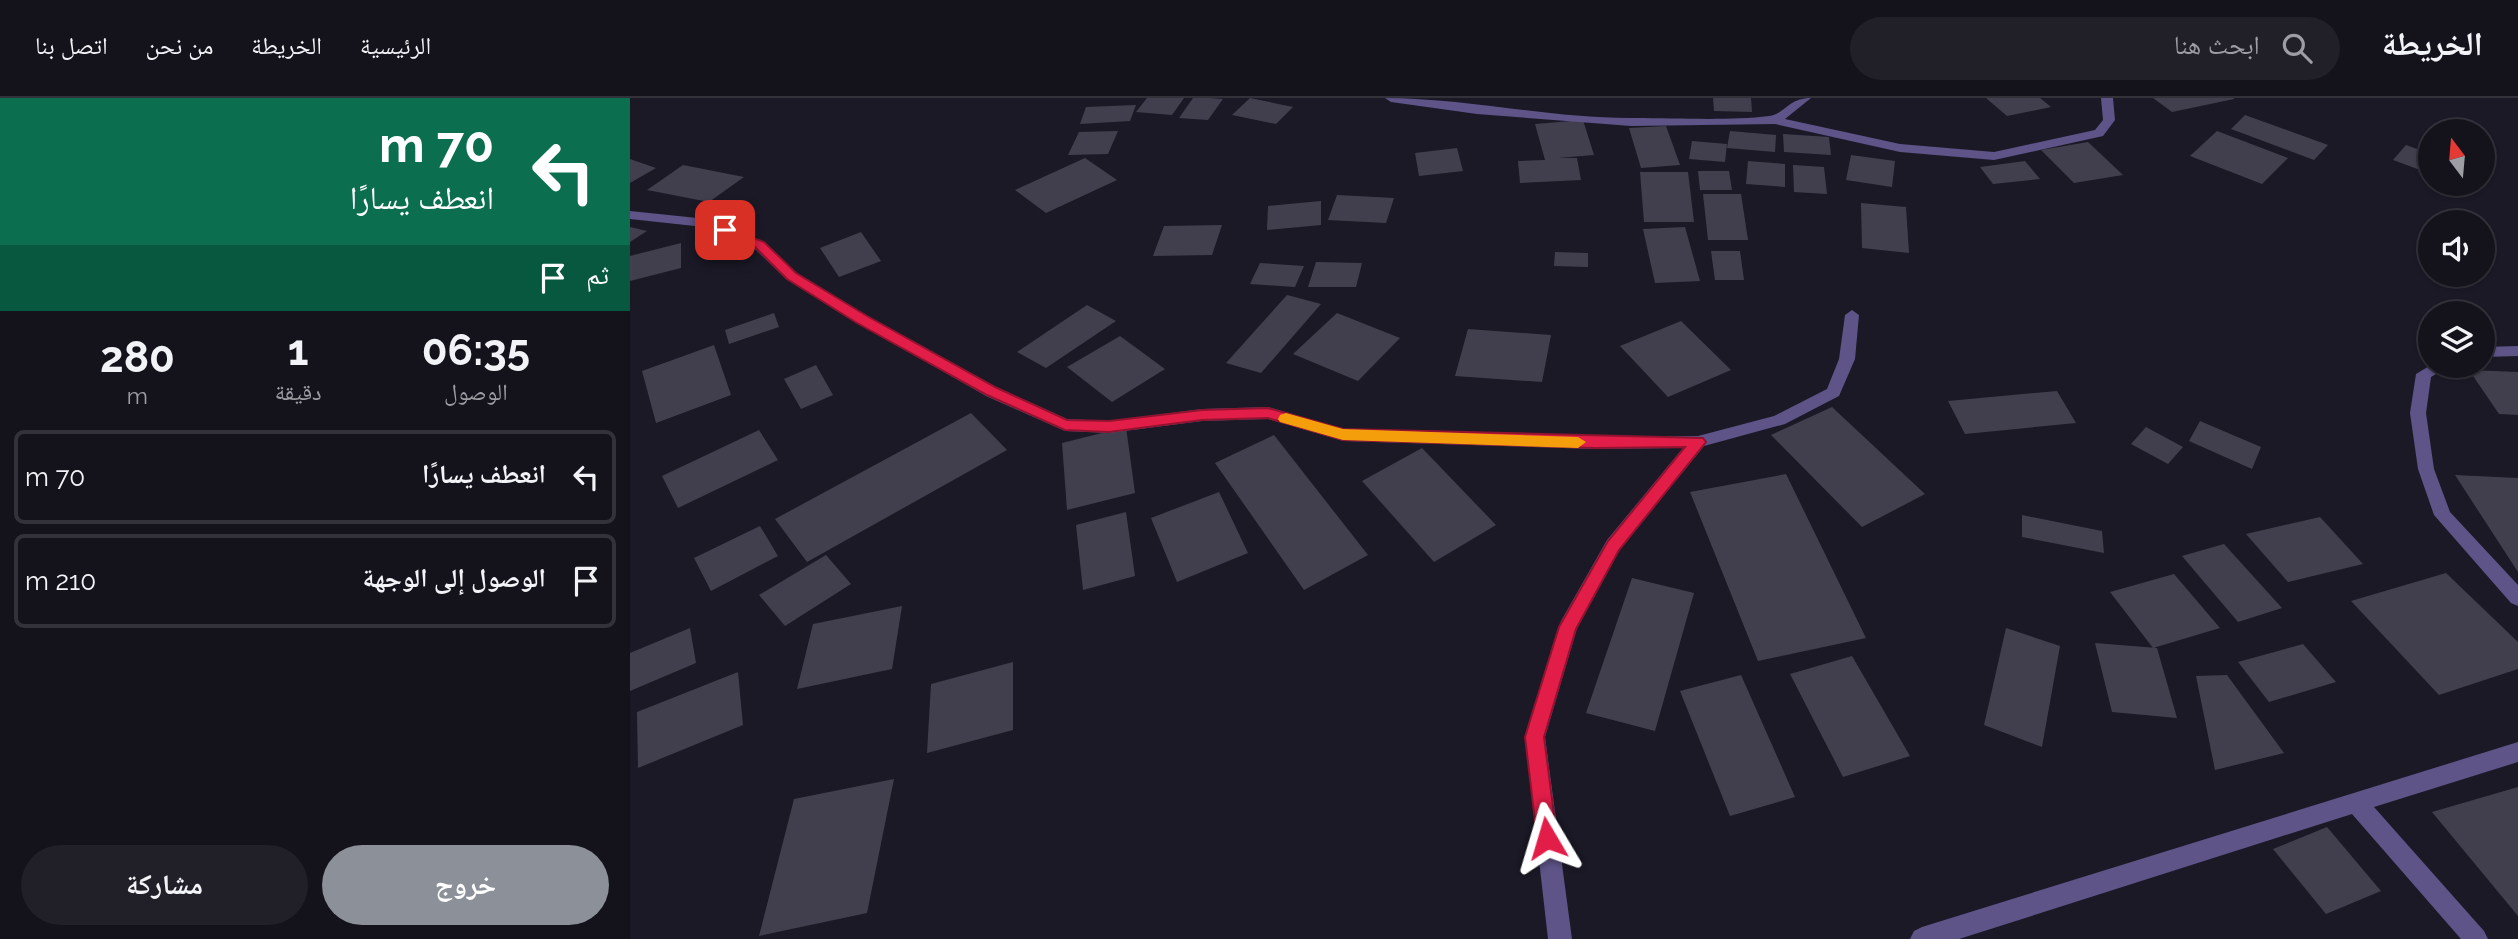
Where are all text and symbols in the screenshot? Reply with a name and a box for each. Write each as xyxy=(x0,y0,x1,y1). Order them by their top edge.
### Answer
search box xyxy=(1850,17,2340,80)
text: الخريطة xyxy=(2382,24,2483,63)
icon: search xyxy=(2278,29,2316,67)
text: ابحث هنا xyxy=(2174,30,2260,60)
text: اتصل بنا xyxy=(35,31,108,60)
text: من نحن xyxy=(146,31,213,60)
text: الخريطة xyxy=(251,31,322,60)
text: الرئيسية xyxy=(360,31,431,60)
text: 70 m xyxy=(379,116,494,173)
north arrow xyxy=(2418,119,2496,196)
map controls xyxy=(2418,119,2495,378)
icon: left xyxy=(518,126,609,217)
text: انعطف يسارًا xyxy=(350,179,494,216)
pin xyxy=(695,200,755,260)
button: sound xyxy=(2418,210,2495,287)
icon: arrive xyxy=(706,211,744,249)
icon: arrive xyxy=(534,259,572,297)
text: ثم xyxy=(586,260,609,290)
button: layers xyxy=(2418,301,2495,378)
text: 1 xyxy=(288,326,309,375)
text: 06:35 xyxy=(422,326,530,375)
text: 280 xyxy=(100,333,175,382)
text: دقيقة xyxy=(275,378,322,405)
text: الوصول xyxy=(444,378,508,405)
text: m xyxy=(127,382,148,409)
icon: left xyxy=(567,458,605,496)
text: انعطف يسارًا xyxy=(422,459,546,489)
text: 70 m xyxy=(25,462,85,492)
icon: arrive xyxy=(567,562,605,600)
text: الوصول إلى الوجهة xyxy=(363,563,546,593)
text: 210 m xyxy=(25,566,96,596)
position arrow xyxy=(1510,801,1584,875)
button: مشاركة xyxy=(21,845,308,925)
button: خروج xyxy=(322,845,609,925)

